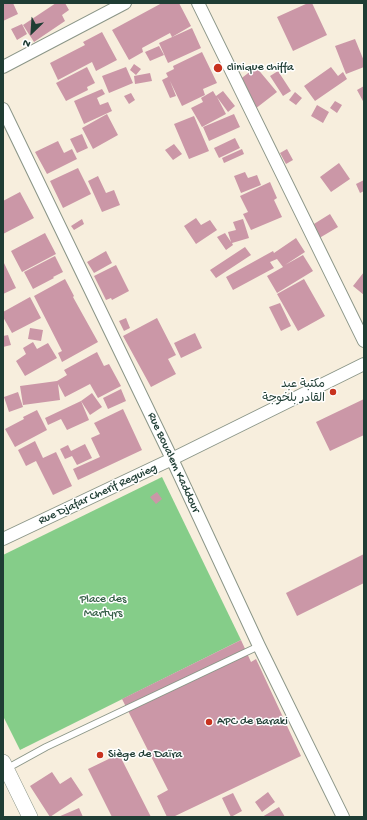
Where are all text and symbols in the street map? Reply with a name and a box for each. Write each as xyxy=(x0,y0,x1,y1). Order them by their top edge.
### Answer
north arrow xyxy=(12,12,52,52)
text: N xyxy=(21,36,33,50)
place label: clinique chiffa xyxy=(227,61,294,75)
marker: clinique chiffa xyxy=(212,62,224,74)
place label: مكتبة عبد القادر بلخوجة xyxy=(262,378,325,406)
marker: مكتبة عبد القادر بلخوجة xyxy=(328,387,338,397)
street label: Rue Boualem Kaddour xyxy=(143,410,203,516)
street label: Rue Djafar Cherif Reguieg xyxy=(36,461,160,529)
park label: Place des Martyrs xyxy=(80,593,126,621)
place label: APC de Baraki xyxy=(217,715,288,729)
marker: APC de Baraki xyxy=(204,717,214,727)
place label: Siège de Daïra xyxy=(108,748,182,762)
marker: Siège de Daïra xyxy=(95,750,105,760)

